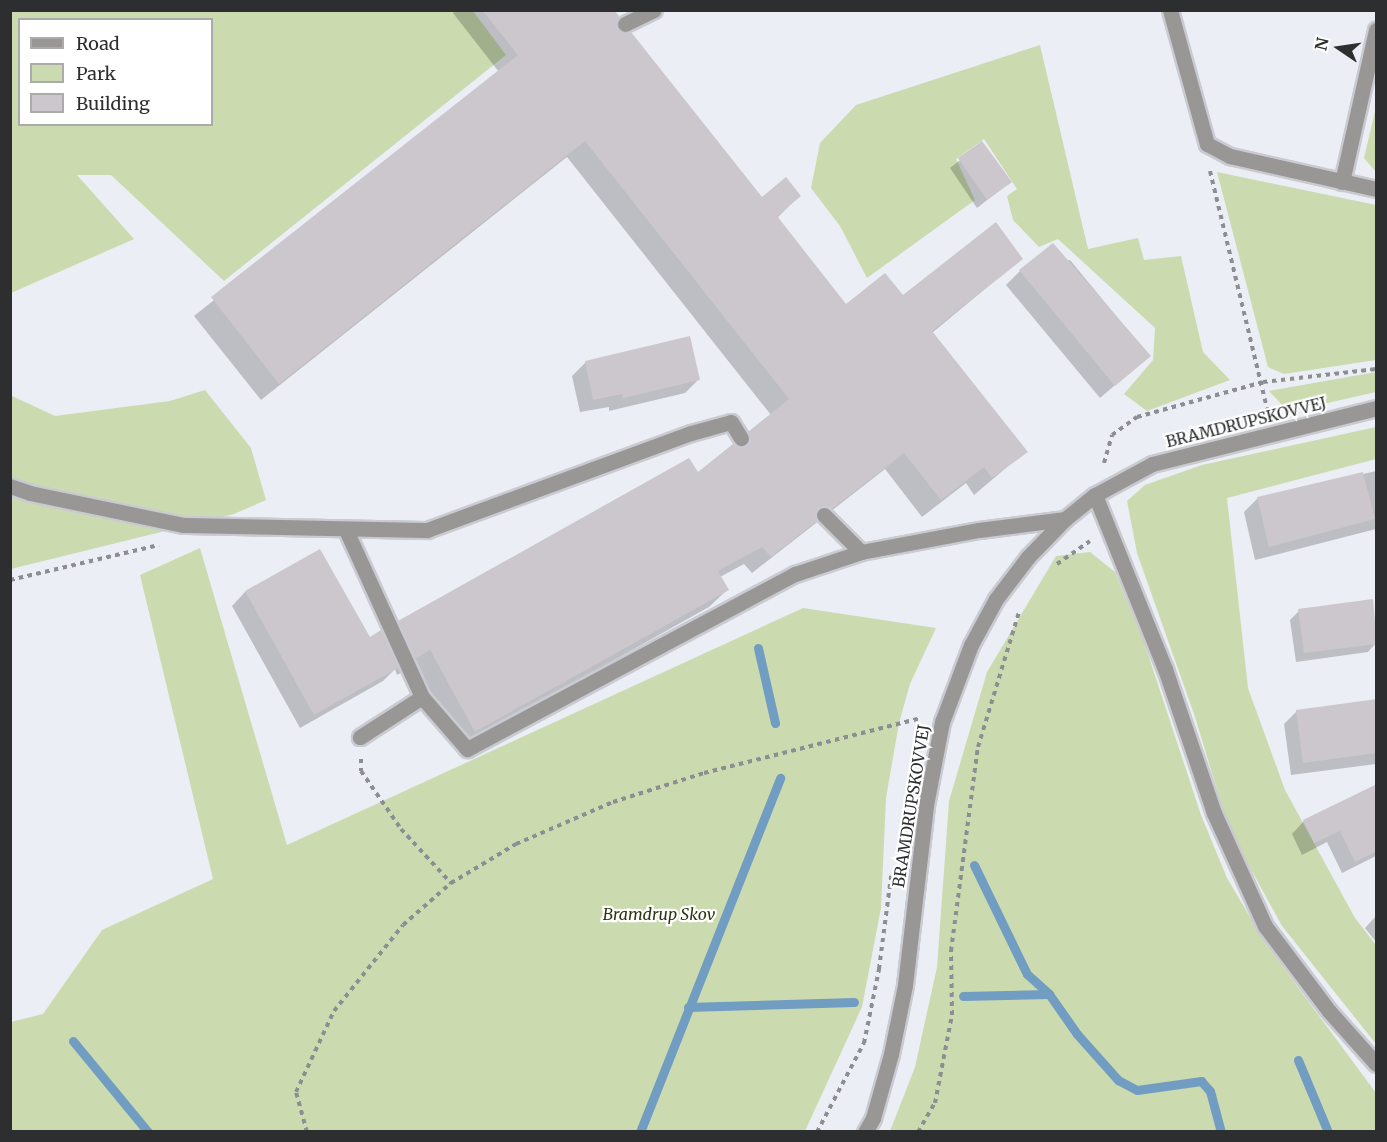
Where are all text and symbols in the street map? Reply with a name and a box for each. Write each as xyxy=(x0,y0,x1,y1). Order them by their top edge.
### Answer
legend xyxy=(18,18,213,126)
north arrow xyxy=(1309,18,1369,78)
text: Road xyxy=(76,32,120,55)
text: N xyxy=(1310,36,1333,52)
text: Park xyxy=(76,62,116,85)
text: Building xyxy=(76,92,150,115)
street label: BRAMDRUPSKOVVEJ xyxy=(1164,393,1328,451)
street label: BRAMDRUPSKOVVEJ xyxy=(889,723,933,889)
park label: Bramdrup Skov xyxy=(603,904,715,924)

